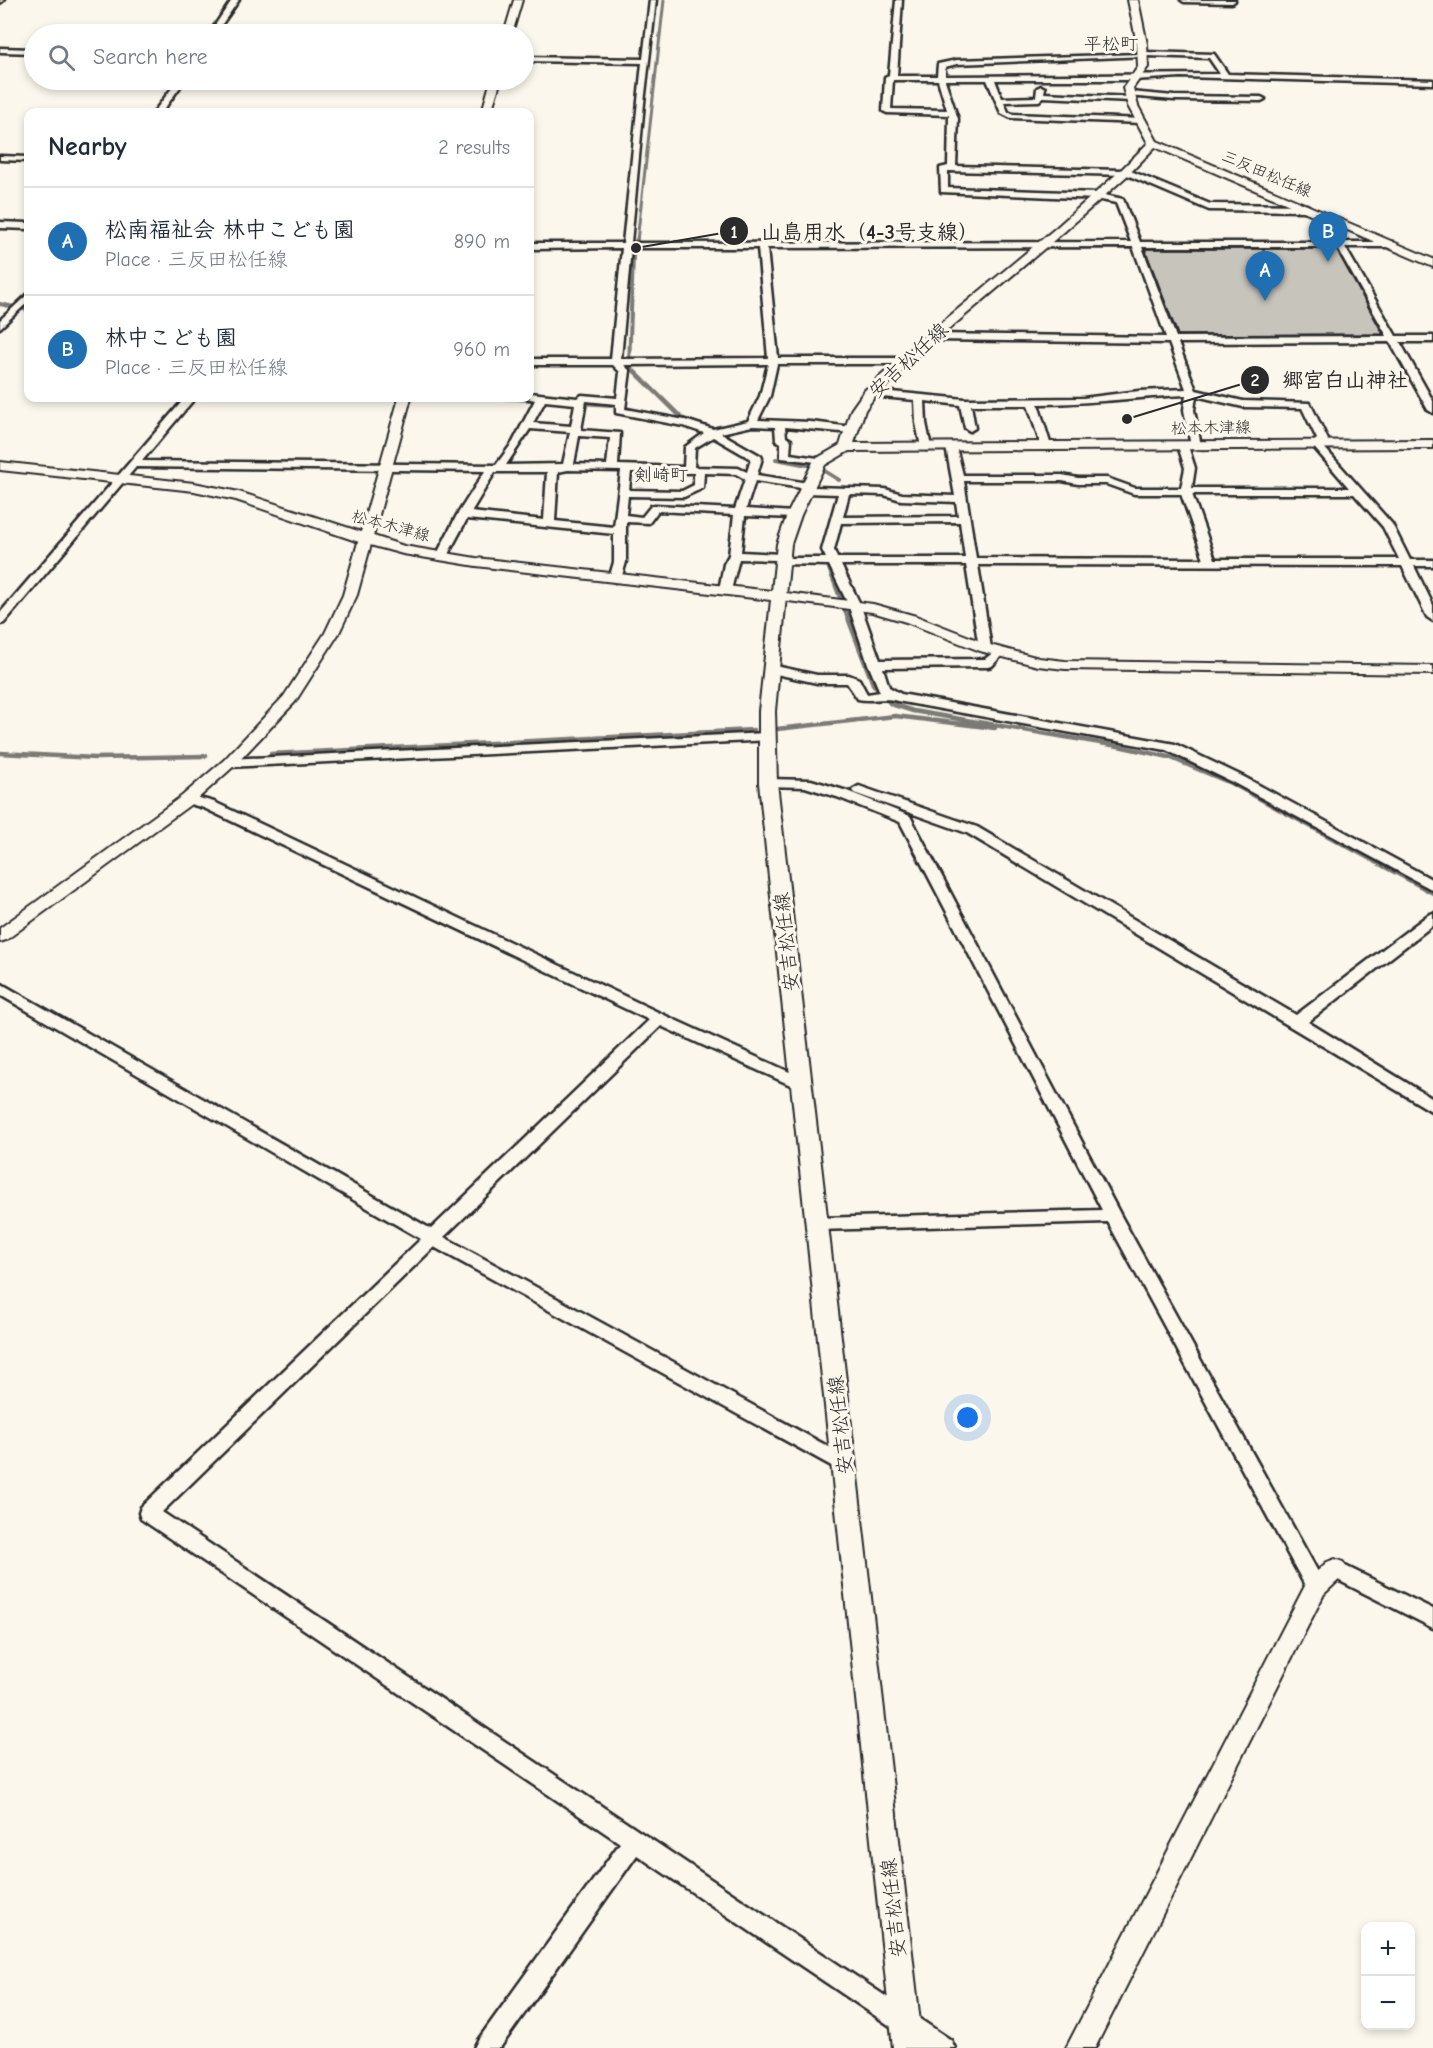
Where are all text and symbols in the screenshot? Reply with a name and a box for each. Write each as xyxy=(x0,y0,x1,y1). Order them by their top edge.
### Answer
search box xyxy=(24,24,534,90)
district label: 平松町 xyxy=(1084,34,1138,55)
icon: search xyxy=(45,41,78,74)
text: Search here xyxy=(93,44,208,70)
text: Nearby xyxy=(48,132,127,162)
text: 2 results xyxy=(438,136,510,159)
street label: 三反田松任線 xyxy=(1219,147,1314,201)
callout: 山島用水（4-3号支線） xyxy=(719,212,991,251)
pin: B xyxy=(1308,212,1348,262)
text: 松南福祉会 林中こども園 xyxy=(105,217,355,243)
text: 山島用水（4-3号支線） xyxy=(761,220,979,244)
text: 1 xyxy=(730,222,738,243)
text: A xyxy=(62,230,73,253)
text: 890 m xyxy=(454,230,510,253)
text: Place · 三反田松任線 xyxy=(105,248,287,271)
pin: A xyxy=(1246,252,1284,301)
street label: 安吉松任線 xyxy=(864,318,953,403)
text: 林中こども園 xyxy=(105,325,237,351)
text: B xyxy=(61,338,74,361)
text: 960 m xyxy=(453,338,510,361)
text: Place · 三反田松任線 xyxy=(105,356,287,379)
callout: 郷宮白山神社 xyxy=(1240,360,1420,399)
text: 郷宮白山神社 xyxy=(1282,368,1408,392)
text: 2 xyxy=(1251,370,1260,391)
street label: 松本木津線 xyxy=(1171,418,1251,438)
district label: 剣崎町 xyxy=(634,465,688,486)
street label: 松本木津線 xyxy=(350,507,432,545)
street label: 安吉松任線 xyxy=(770,891,803,993)
street label: 安吉松任線 xyxy=(824,1374,857,1476)
your location xyxy=(953,1403,982,1432)
street label: 安吉松任線 xyxy=(877,1857,910,1959)
map controls xyxy=(1361,1922,1415,2030)
button: + xyxy=(1361,1922,1415,1976)
button: − xyxy=(1361,1976,1415,2030)

